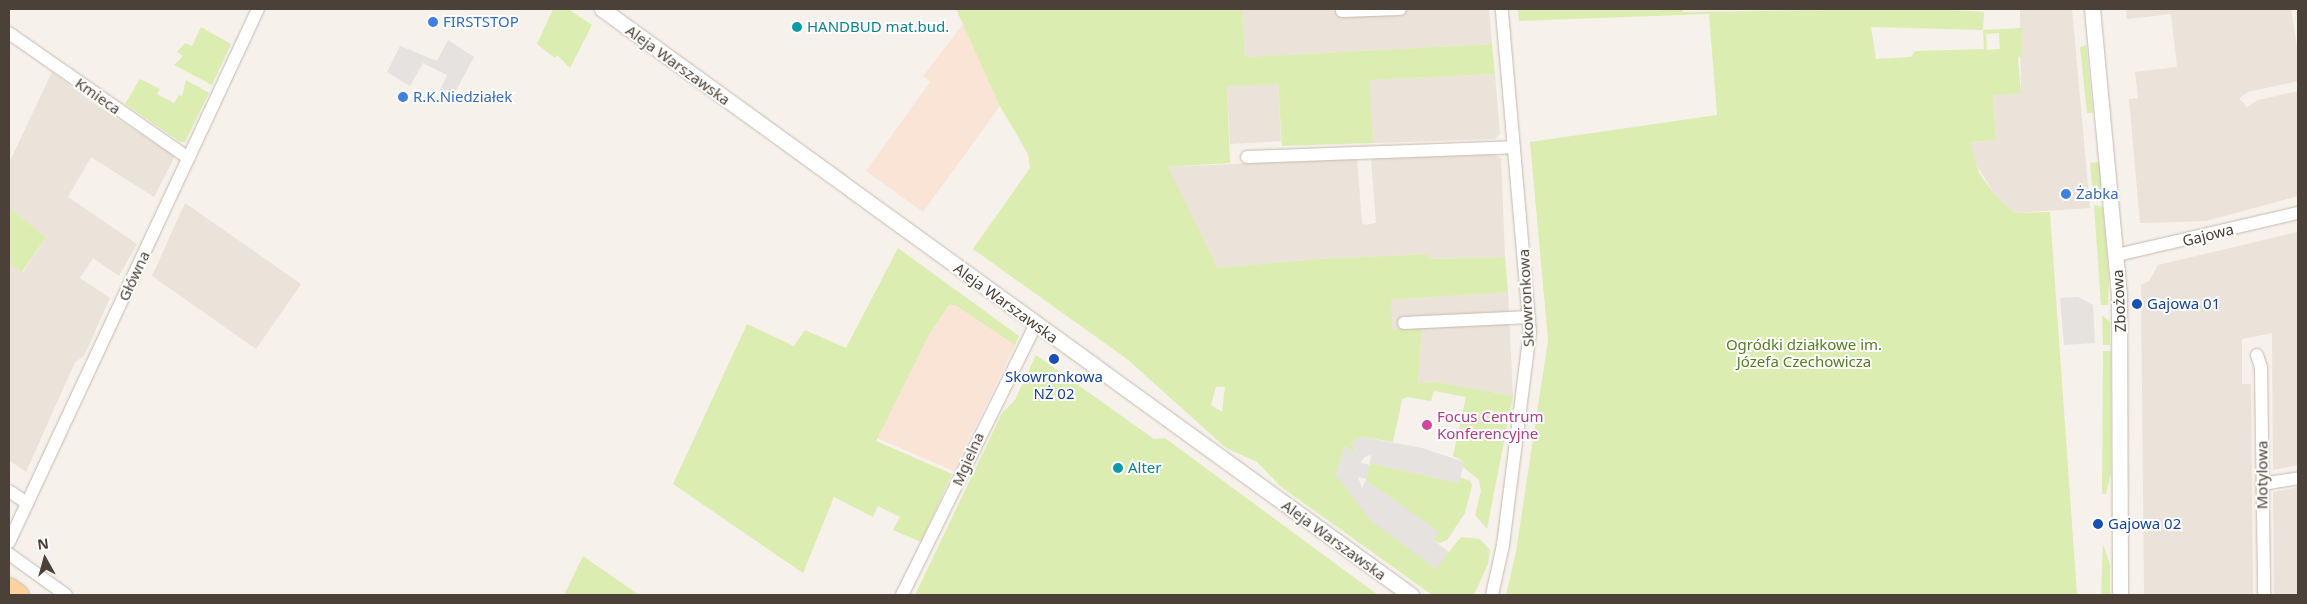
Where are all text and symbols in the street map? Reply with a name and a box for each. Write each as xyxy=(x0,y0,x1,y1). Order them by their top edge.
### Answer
place label: FIRSTSTOP xyxy=(443,13,519,31)
marker: FIRSTSTOP xyxy=(427,16,439,28)
place label: HANDBUD mat.bud. xyxy=(807,18,949,36)
street label: Aleja Warszawska xyxy=(622,21,734,109)
marker: HANDBUD mat.bud. xyxy=(791,21,803,33)
street label: Kmieca xyxy=(72,74,124,118)
place label: R.K.Niedziałek xyxy=(413,88,512,106)
marker: R.K.Niedziałek xyxy=(397,91,409,103)
place label: Żabka xyxy=(2076,185,2119,203)
marker: Żabka xyxy=(2060,188,2072,200)
street label: Gajowa xyxy=(2181,220,2235,250)
street label: Główna xyxy=(115,248,153,304)
street label: Skowronkowa xyxy=(1514,249,1538,347)
street label: Aleja Warszawska xyxy=(950,259,1062,347)
street label: Zbożowa xyxy=(2108,269,2130,333)
place label: Gajowa 01 xyxy=(2147,295,2220,313)
marker: Gajowa 01 xyxy=(2131,298,2143,310)
park label: Ogródki działkowe im. Józefa Czechowicza xyxy=(1726,335,1882,370)
marker: Skowronkowa NŻ 02 xyxy=(1048,353,1060,365)
place label: Skowronkowa NŻ 02 xyxy=(1005,367,1103,402)
place label: Focus Centrum Konferencyjne xyxy=(1437,407,1544,442)
marker: Focus Centrum Konferencyjne xyxy=(1421,419,1433,431)
street label: Mgielna xyxy=(948,429,988,489)
street label: Motylowa xyxy=(2253,441,2271,509)
place label: Alter xyxy=(1128,459,1162,477)
marker: Alter xyxy=(1112,462,1124,474)
street label: Aleja Warszawska xyxy=(1278,496,1390,584)
place label: Gajowa 02 xyxy=(2108,515,2181,533)
marker: Gajowa 02 xyxy=(2092,518,2104,530)
text: N xyxy=(36,533,50,554)
north arrow xyxy=(20,534,70,584)

